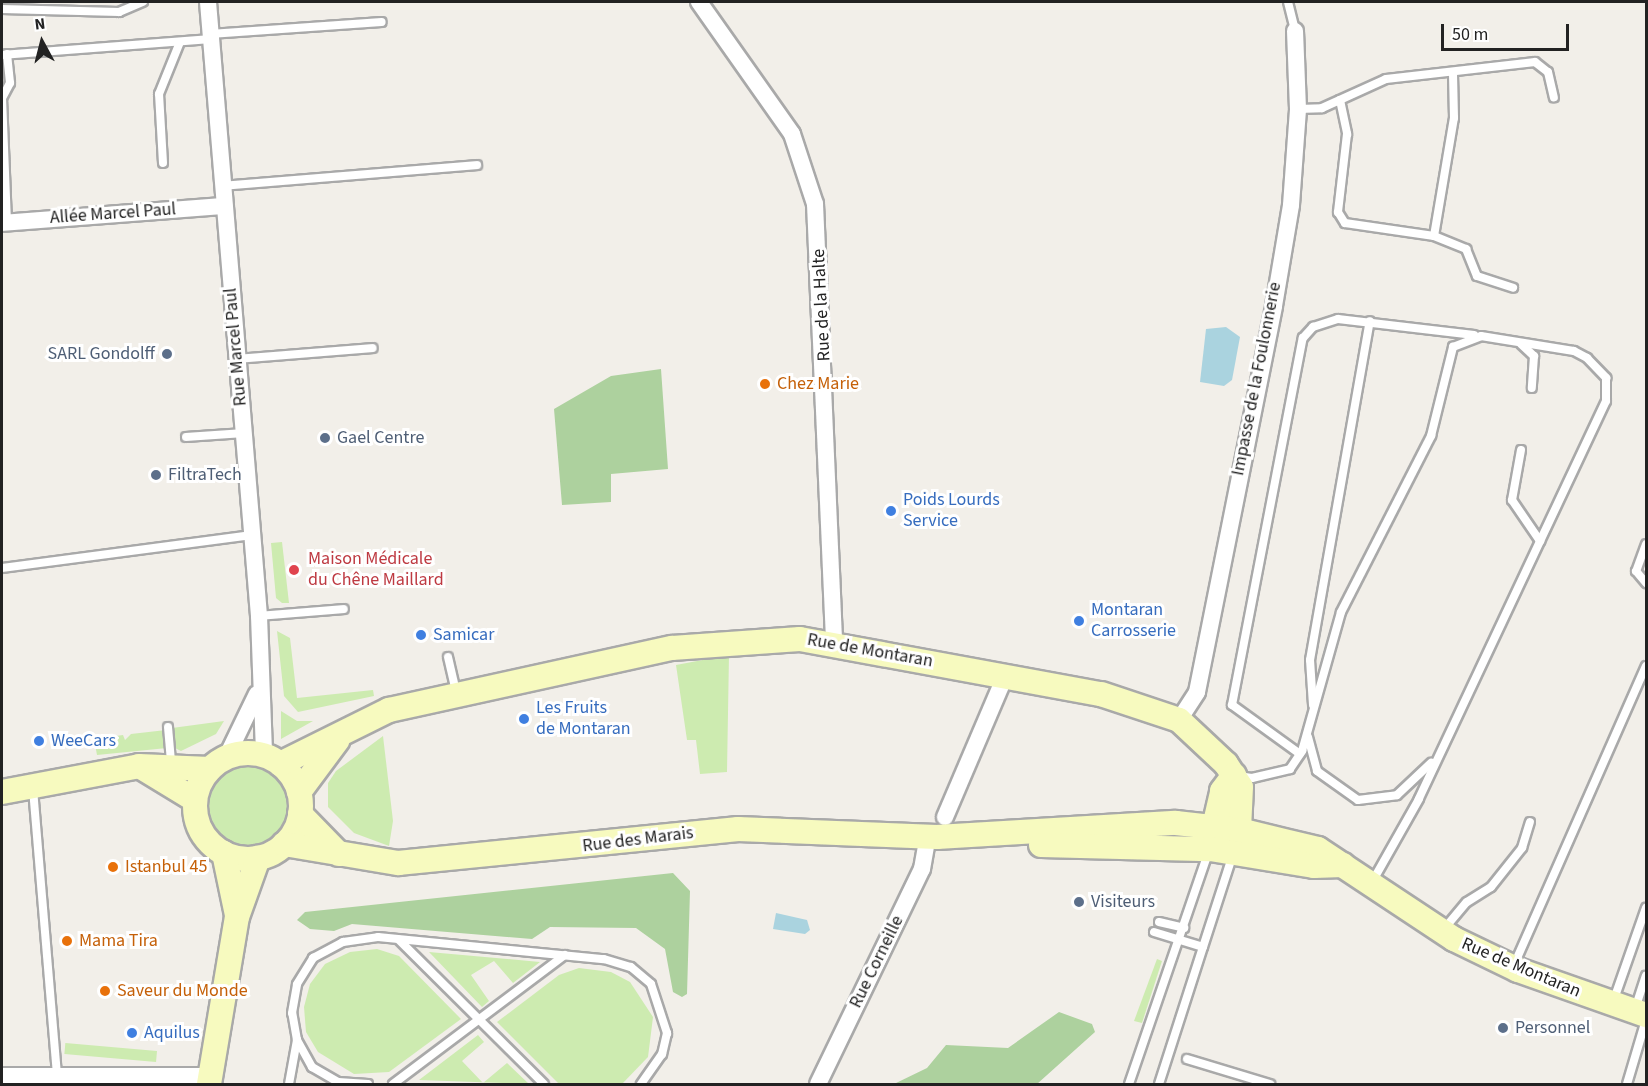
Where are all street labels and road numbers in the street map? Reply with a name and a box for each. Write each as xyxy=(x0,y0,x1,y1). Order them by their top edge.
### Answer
street label: Allée Marcel Paul xyxy=(49,199,177,229)
street label: Rue de la Halte xyxy=(808,248,836,362)
street label: Impasse de la Foulonnerie xyxy=(1228,280,1286,478)
street label: Rue Marcel Paul xyxy=(220,287,252,407)
street label: Rue de Montaran xyxy=(805,629,935,673)
street label: Rue des Marais xyxy=(581,822,695,858)
street label: Rue Corneille xyxy=(845,912,909,1012)
street label: Rue de Montaran xyxy=(1458,933,1584,1003)

